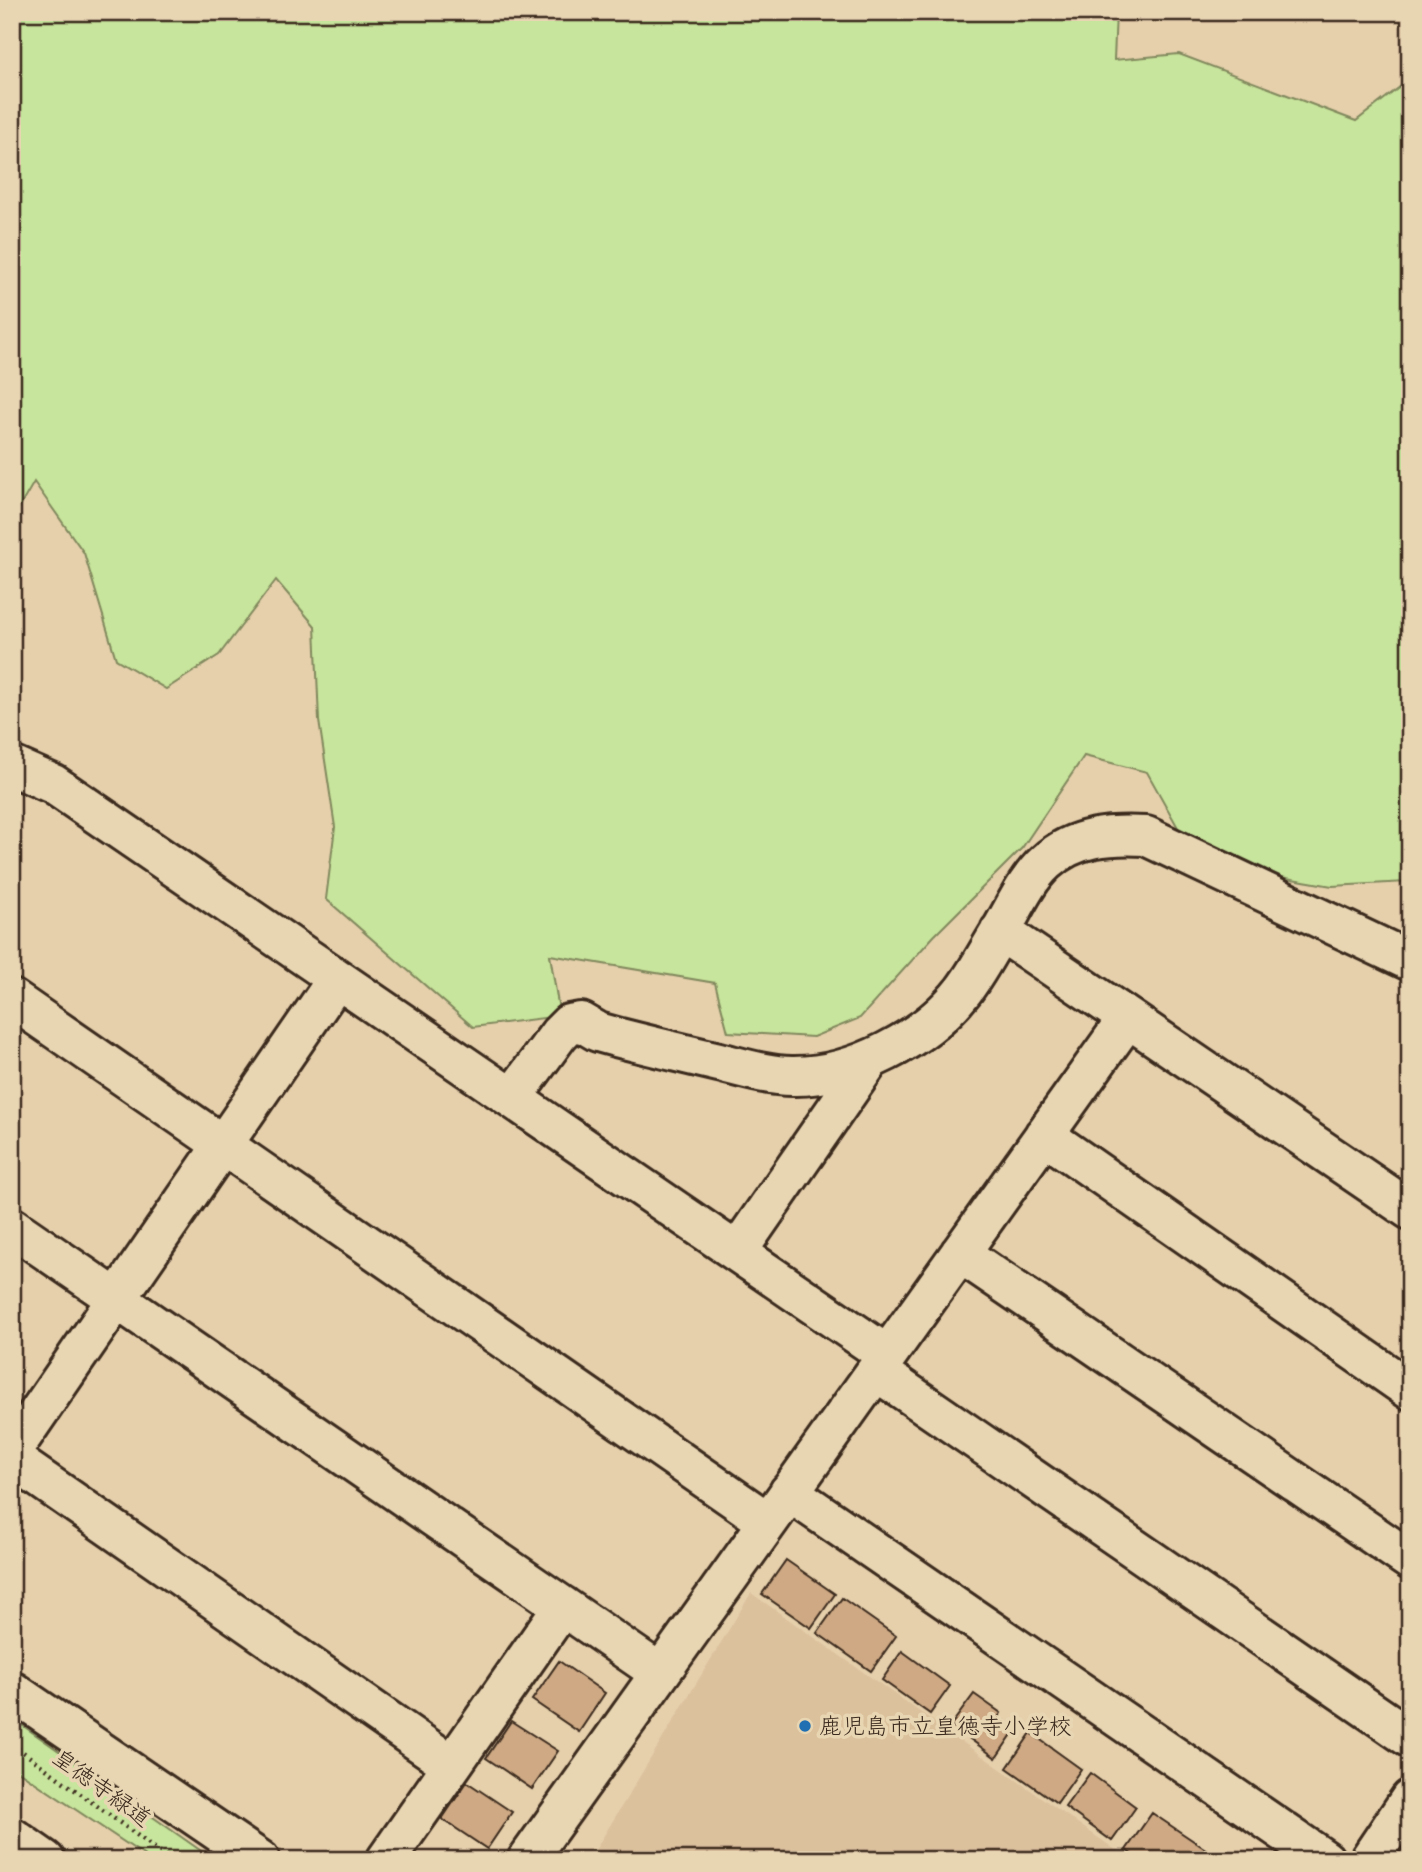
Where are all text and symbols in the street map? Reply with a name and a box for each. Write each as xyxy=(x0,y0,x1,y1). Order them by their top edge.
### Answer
place label: 鹿児島市立皇徳寺小学校 xyxy=(819,1706,1072,1747)
marker: 鹿児島市立皇徳寺小学校 xyxy=(797,1718,813,1734)
street label: 皇徳寺緑道 xyxy=(43,1738,161,1838)

